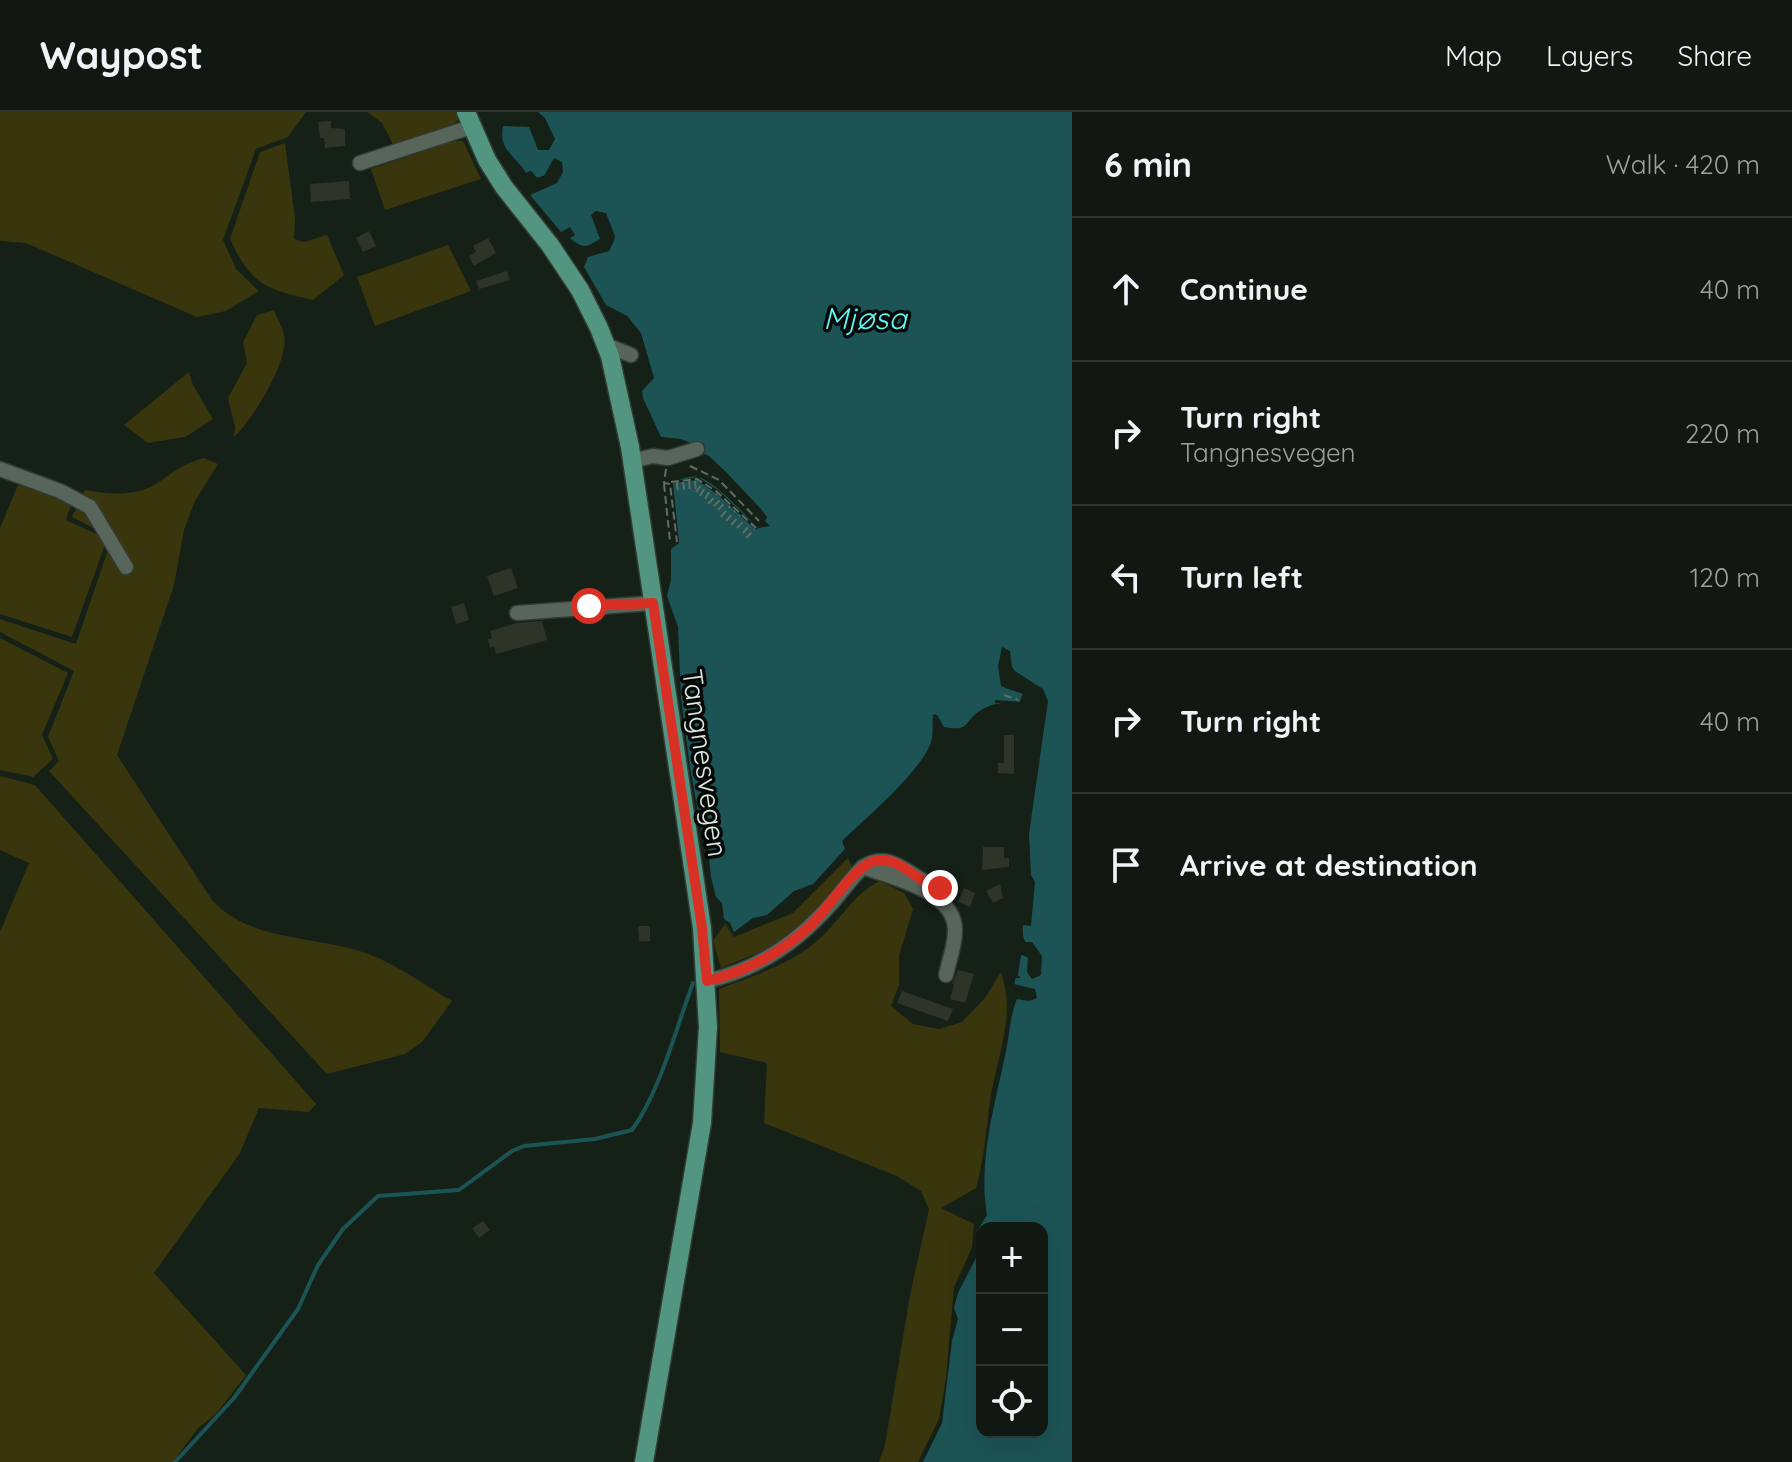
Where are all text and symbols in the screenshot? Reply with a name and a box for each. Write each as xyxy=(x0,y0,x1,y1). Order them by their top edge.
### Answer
text: Waypost xyxy=(40,31,203,79)
text: Map xyxy=(1445,38,1502,73)
text: Layers xyxy=(1546,38,1633,73)
text: Share xyxy=(1677,38,1752,73)
text: 6 min xyxy=(1104,143,1192,186)
text: Walk · 420 m xyxy=(1606,148,1760,181)
icon: ahead xyxy=(1104,267,1148,311)
text: Continue xyxy=(1180,270,1308,308)
text: 40 m xyxy=(1700,273,1760,306)
water label: Mjøsa xyxy=(823,299,909,337)
text: Turn right xyxy=(1180,398,1321,436)
icon: right xyxy=(1104,411,1148,455)
text: 220 m xyxy=(1685,417,1760,450)
text: Tangnesvegen xyxy=(1180,436,1356,469)
icon: left xyxy=(1104,555,1148,599)
text: Turn left xyxy=(1180,558,1303,596)
text: 120 m xyxy=(1690,561,1760,594)
route start xyxy=(571,588,607,624)
street label: Tangnesvegen xyxy=(675,667,736,859)
icon: right xyxy=(1104,699,1148,743)
text: Turn right xyxy=(1180,702,1321,740)
text: 40 m xyxy=(1700,705,1760,738)
icon: arrive xyxy=(1104,843,1148,887)
text: Arrive at destination xyxy=(1180,846,1478,884)
route end xyxy=(922,870,958,906)
map controls xyxy=(976,1222,1048,1438)
button: + xyxy=(976,1222,1048,1294)
button: − xyxy=(976,1294,1048,1366)
button: locate xyxy=(976,1366,1048,1438)

